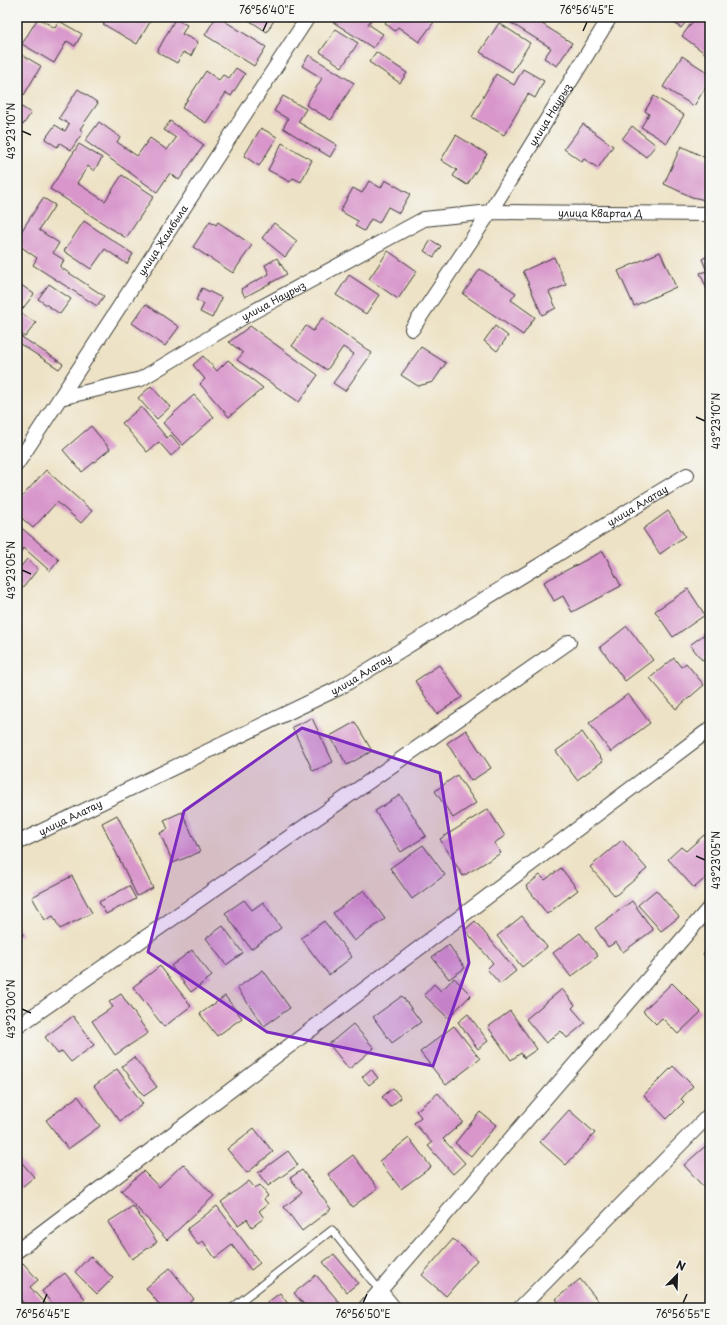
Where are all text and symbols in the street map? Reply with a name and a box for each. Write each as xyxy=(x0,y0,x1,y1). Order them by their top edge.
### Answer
text: 76°56'40"E xyxy=(239,2,295,17)
text: 76°56'45"E xyxy=(560,2,614,17)
street label: улица Наурыз xyxy=(525,80,574,148)
text: 43°23'10"N xyxy=(3,103,18,159)
street label: улица Жамбыла xyxy=(134,201,191,278)
street label: улица Квартал Д xyxy=(558,205,643,220)
street label: улица Наурыз xyxy=(238,277,308,324)
text: 43°23'10"N xyxy=(708,393,723,449)
street label: улица Алатау xyxy=(604,481,670,529)
text: 43°23'05"N xyxy=(3,541,18,599)
street label: улица Алатау xyxy=(328,650,394,698)
street label: улица Алатау xyxy=(36,795,104,839)
text: 43°23'05"N xyxy=(708,831,723,889)
text: 43°23'00"N xyxy=(3,979,18,1039)
north arrow xyxy=(657,1255,697,1295)
text: N xyxy=(674,1256,689,1275)
text: 76°56'45"E xyxy=(16,1306,70,1321)
text: 76°56'50"E xyxy=(335,1306,391,1321)
text: 76°56'55"E xyxy=(656,1306,710,1321)

